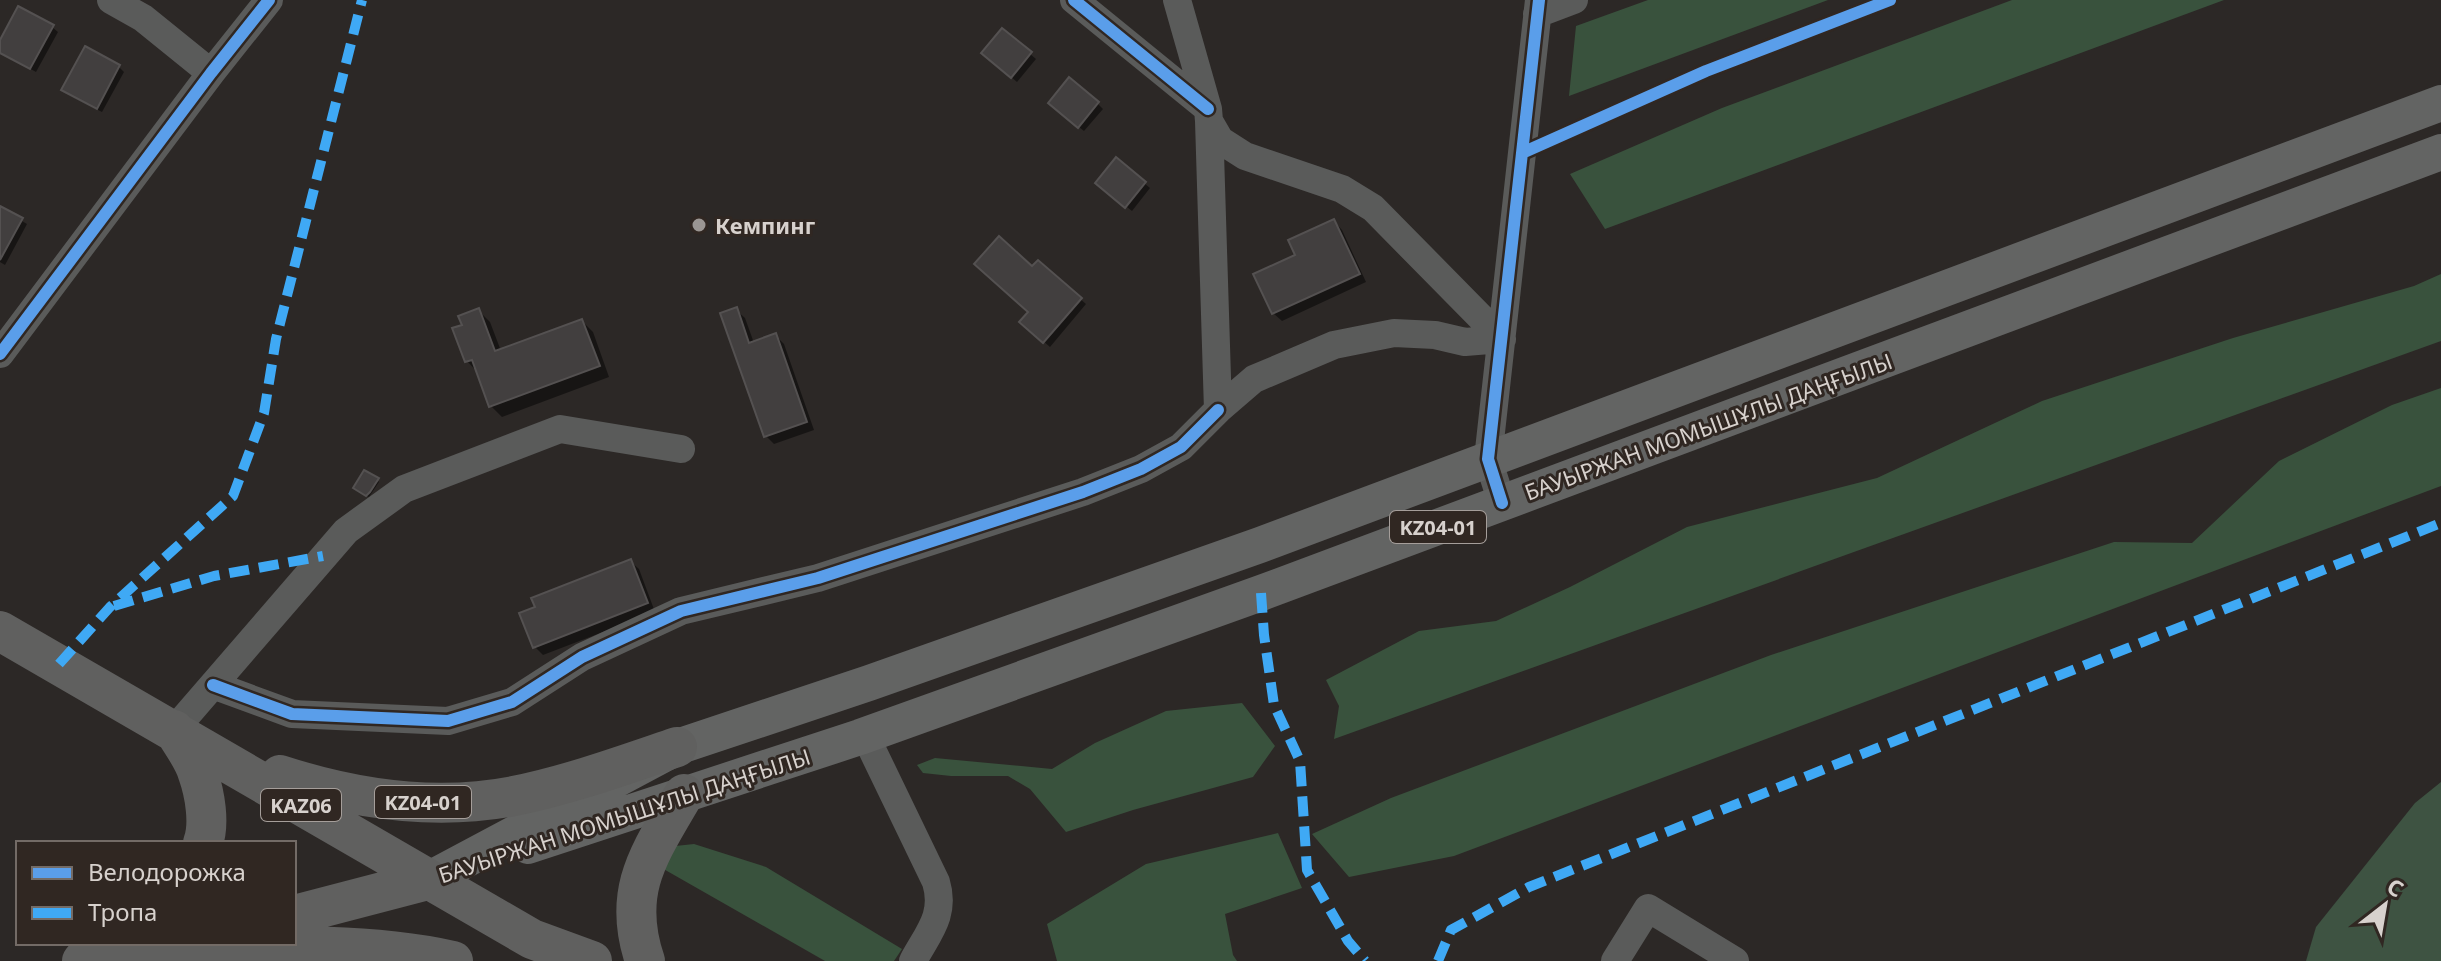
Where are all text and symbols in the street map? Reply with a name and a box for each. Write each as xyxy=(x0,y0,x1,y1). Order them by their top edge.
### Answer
place label: Кемпинг xyxy=(715,210,816,240)
marker: Кемпинг xyxy=(690,216,708,234)
street label: БАУЫРЖАН МОМЫШҰЛЫ ДАҢҒЫЛЫ xyxy=(1520,345,1896,507)
road number: KZ04-01 xyxy=(1390,511,1486,543)
street label: БАУЫРЖАН МОМЫШҰЛЫ ДАҢҒЫЛЫ xyxy=(434,741,814,889)
road number: KZ04-01 xyxy=(375,786,471,818)
road number: KАZ06 xyxy=(261,789,341,821)
legend xyxy=(16,841,296,945)
text: Велодорожка xyxy=(88,855,246,888)
north arrow xyxy=(2345,865,2425,945)
text: С xyxy=(2382,870,2410,904)
text: Тропа xyxy=(88,895,157,928)

